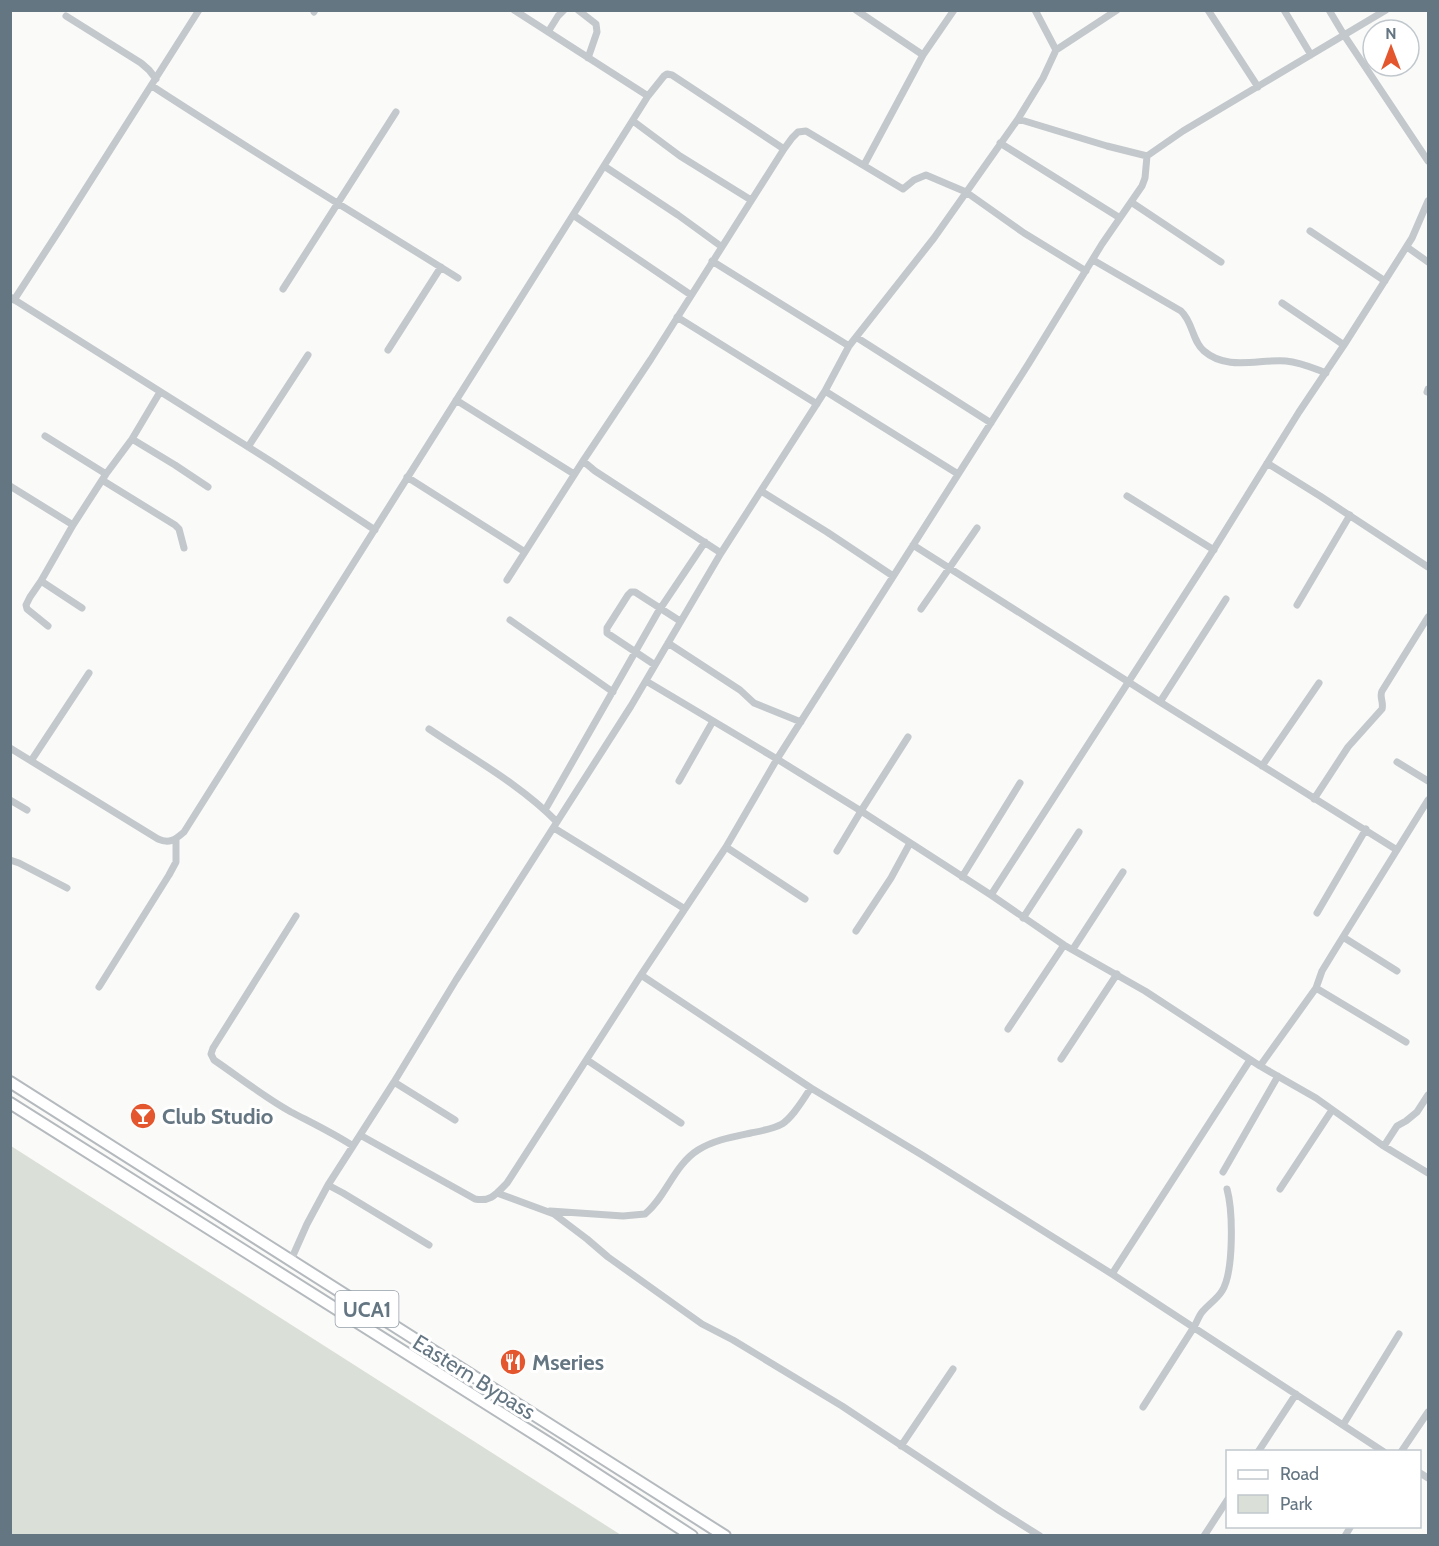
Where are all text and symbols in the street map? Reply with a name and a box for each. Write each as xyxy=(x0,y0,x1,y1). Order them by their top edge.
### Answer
north arrow xyxy=(1361,18,1421,78)
text: N xyxy=(1385,24,1397,43)
bar icon: Club Studio xyxy=(128,1101,158,1131)
place label: Club Studio xyxy=(162,1103,273,1130)
road number: UCA1 xyxy=(336,1291,398,1327)
street label: Eastern Bypass xyxy=(408,1329,540,1425)
restaurant icon: Mseries xyxy=(498,1347,528,1377)
place label: Mseries xyxy=(532,1349,604,1376)
legend xyxy=(1226,1450,1421,1528)
text: Road xyxy=(1280,1463,1319,1485)
text: Park xyxy=(1280,1493,1313,1515)

